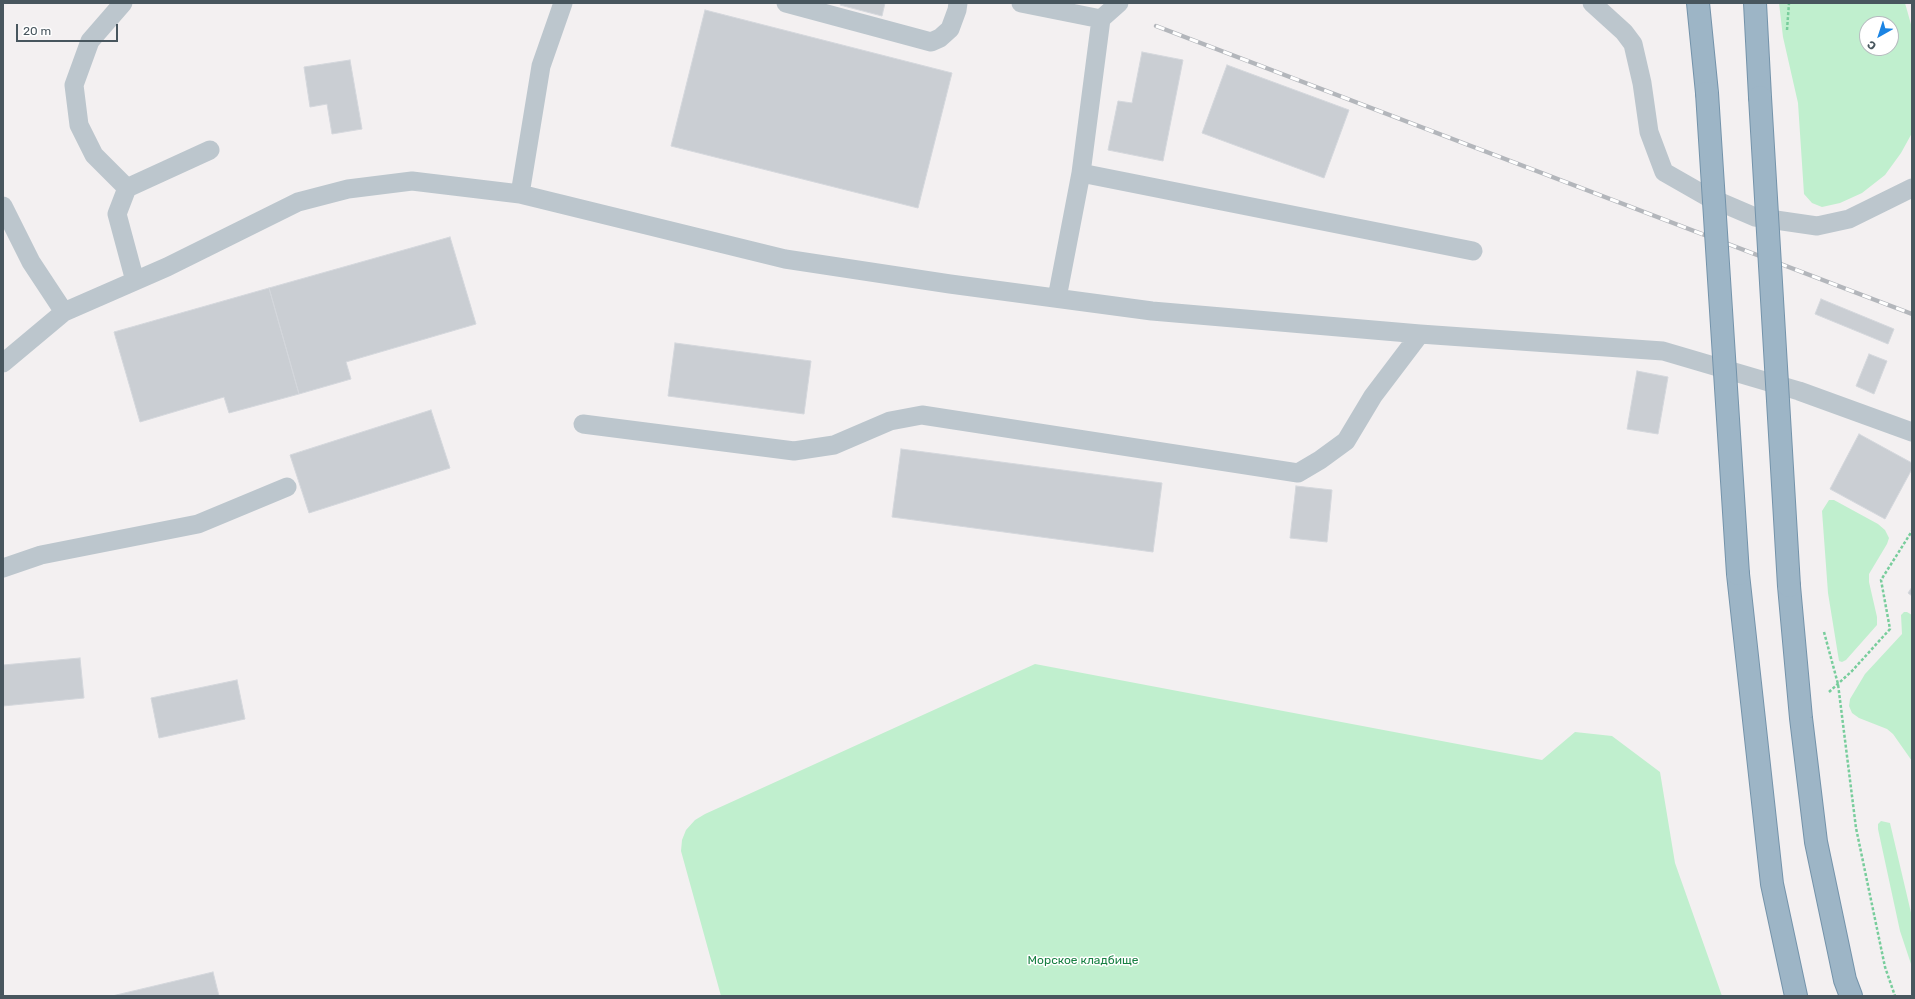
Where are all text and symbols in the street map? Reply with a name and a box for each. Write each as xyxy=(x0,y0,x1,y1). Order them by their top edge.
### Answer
scale bar xyxy=(18,16,120,42)
north arrow xyxy=(1859,16,1899,56)
text: 20 m xyxy=(23,24,51,38)
text: С xyxy=(1865,37,1879,52)
park label: Морское кладбище xyxy=(1028,954,1138,968)

